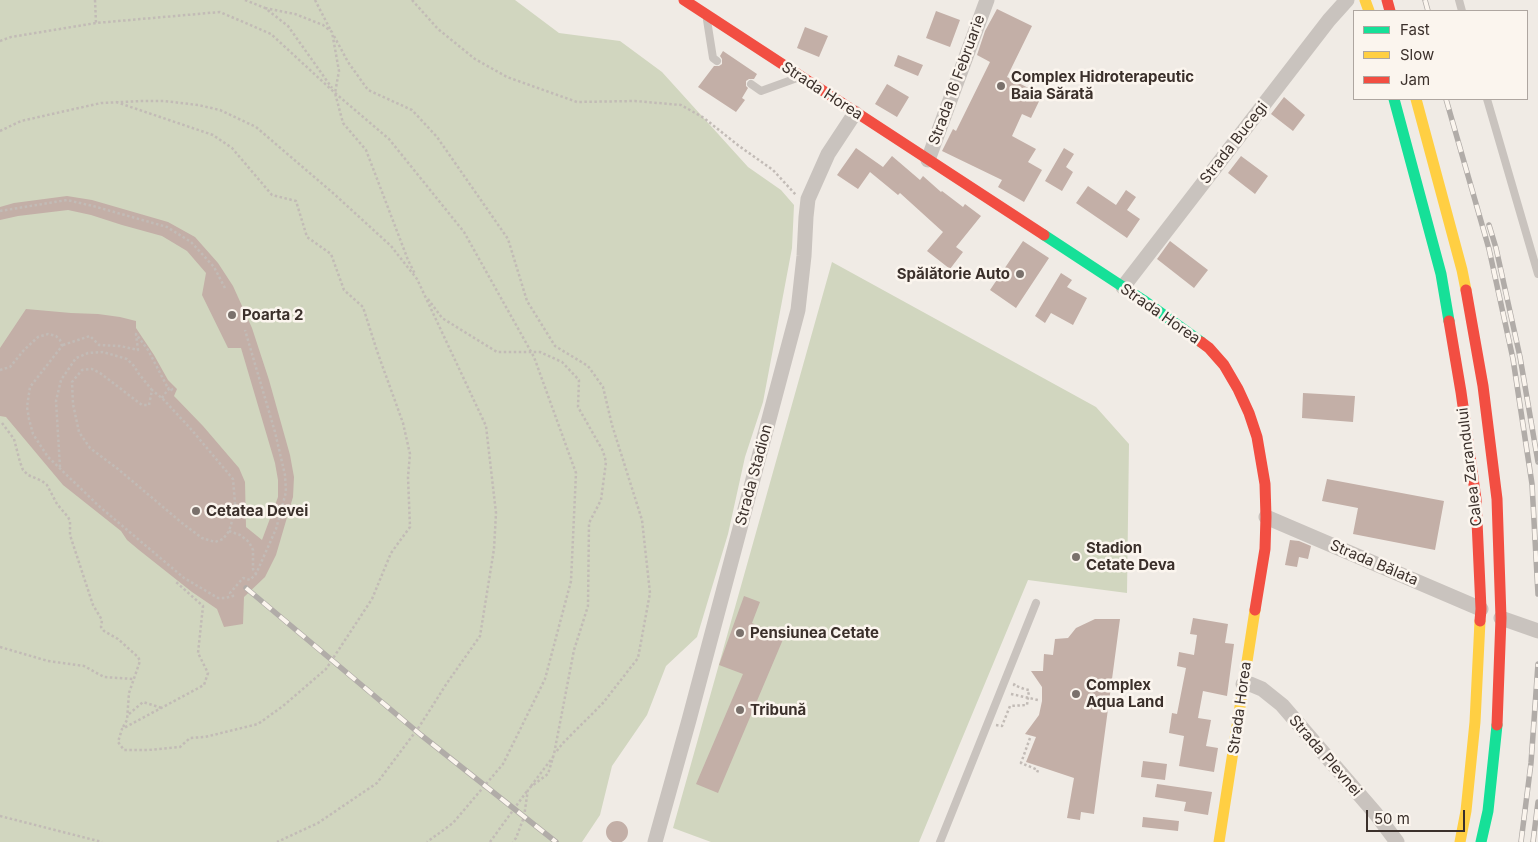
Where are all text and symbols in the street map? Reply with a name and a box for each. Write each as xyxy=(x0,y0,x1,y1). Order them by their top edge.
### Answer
legend xyxy=(1353,10,1528,100)
street label: Strada 16 Februarie xyxy=(925,12,989,148)
text: Fast xyxy=(1400,20,1430,39)
text: Slow xyxy=(1400,45,1434,64)
street label: Strada Horea xyxy=(778,58,866,124)
place label: Complex Hidroterapeutic Baia Sărată xyxy=(1011,68,1194,103)
text: Jam xyxy=(1400,70,1430,89)
marker: Complex Hidroterapeutic Baia Sărată xyxy=(995,80,1007,92)
street label: Strada Bucegi xyxy=(1196,98,1272,188)
place label: Spălătorie Auto xyxy=(897,265,1010,283)
marker: Spălătorie Auto xyxy=(1014,268,1026,280)
street label: Strada Horea xyxy=(1117,280,1203,348)
place label: Poarta 2 xyxy=(242,306,303,324)
marker: Poarta 2 xyxy=(226,309,238,321)
street label: Calea Zarandului xyxy=(1454,407,1486,527)
street label: Strada Stadion xyxy=(732,422,776,528)
place label: Cetatea Devei xyxy=(206,502,308,520)
marker: Cetatea Devei xyxy=(190,505,202,517)
street label: Strada Bălata xyxy=(1327,536,1421,590)
place label: Stadion Cetate Deva xyxy=(1086,539,1175,574)
marker: Stadion Cetate Deva xyxy=(1070,551,1082,563)
place label: Pensiunea Cetate xyxy=(750,624,879,642)
marker: Pensiunea Cetate xyxy=(734,627,746,639)
street label: Strada Horea xyxy=(1225,661,1255,755)
place label: Complex Aqua Land xyxy=(1086,676,1164,711)
marker: Complex Aqua Land xyxy=(1070,688,1082,700)
place label: Tribună xyxy=(750,701,806,719)
marker: Tribună xyxy=(734,704,746,716)
street label: Strada Plevnei xyxy=(1285,712,1365,800)
scale bar xyxy=(1368,800,1467,832)
text: 50 m xyxy=(1374,809,1410,828)

